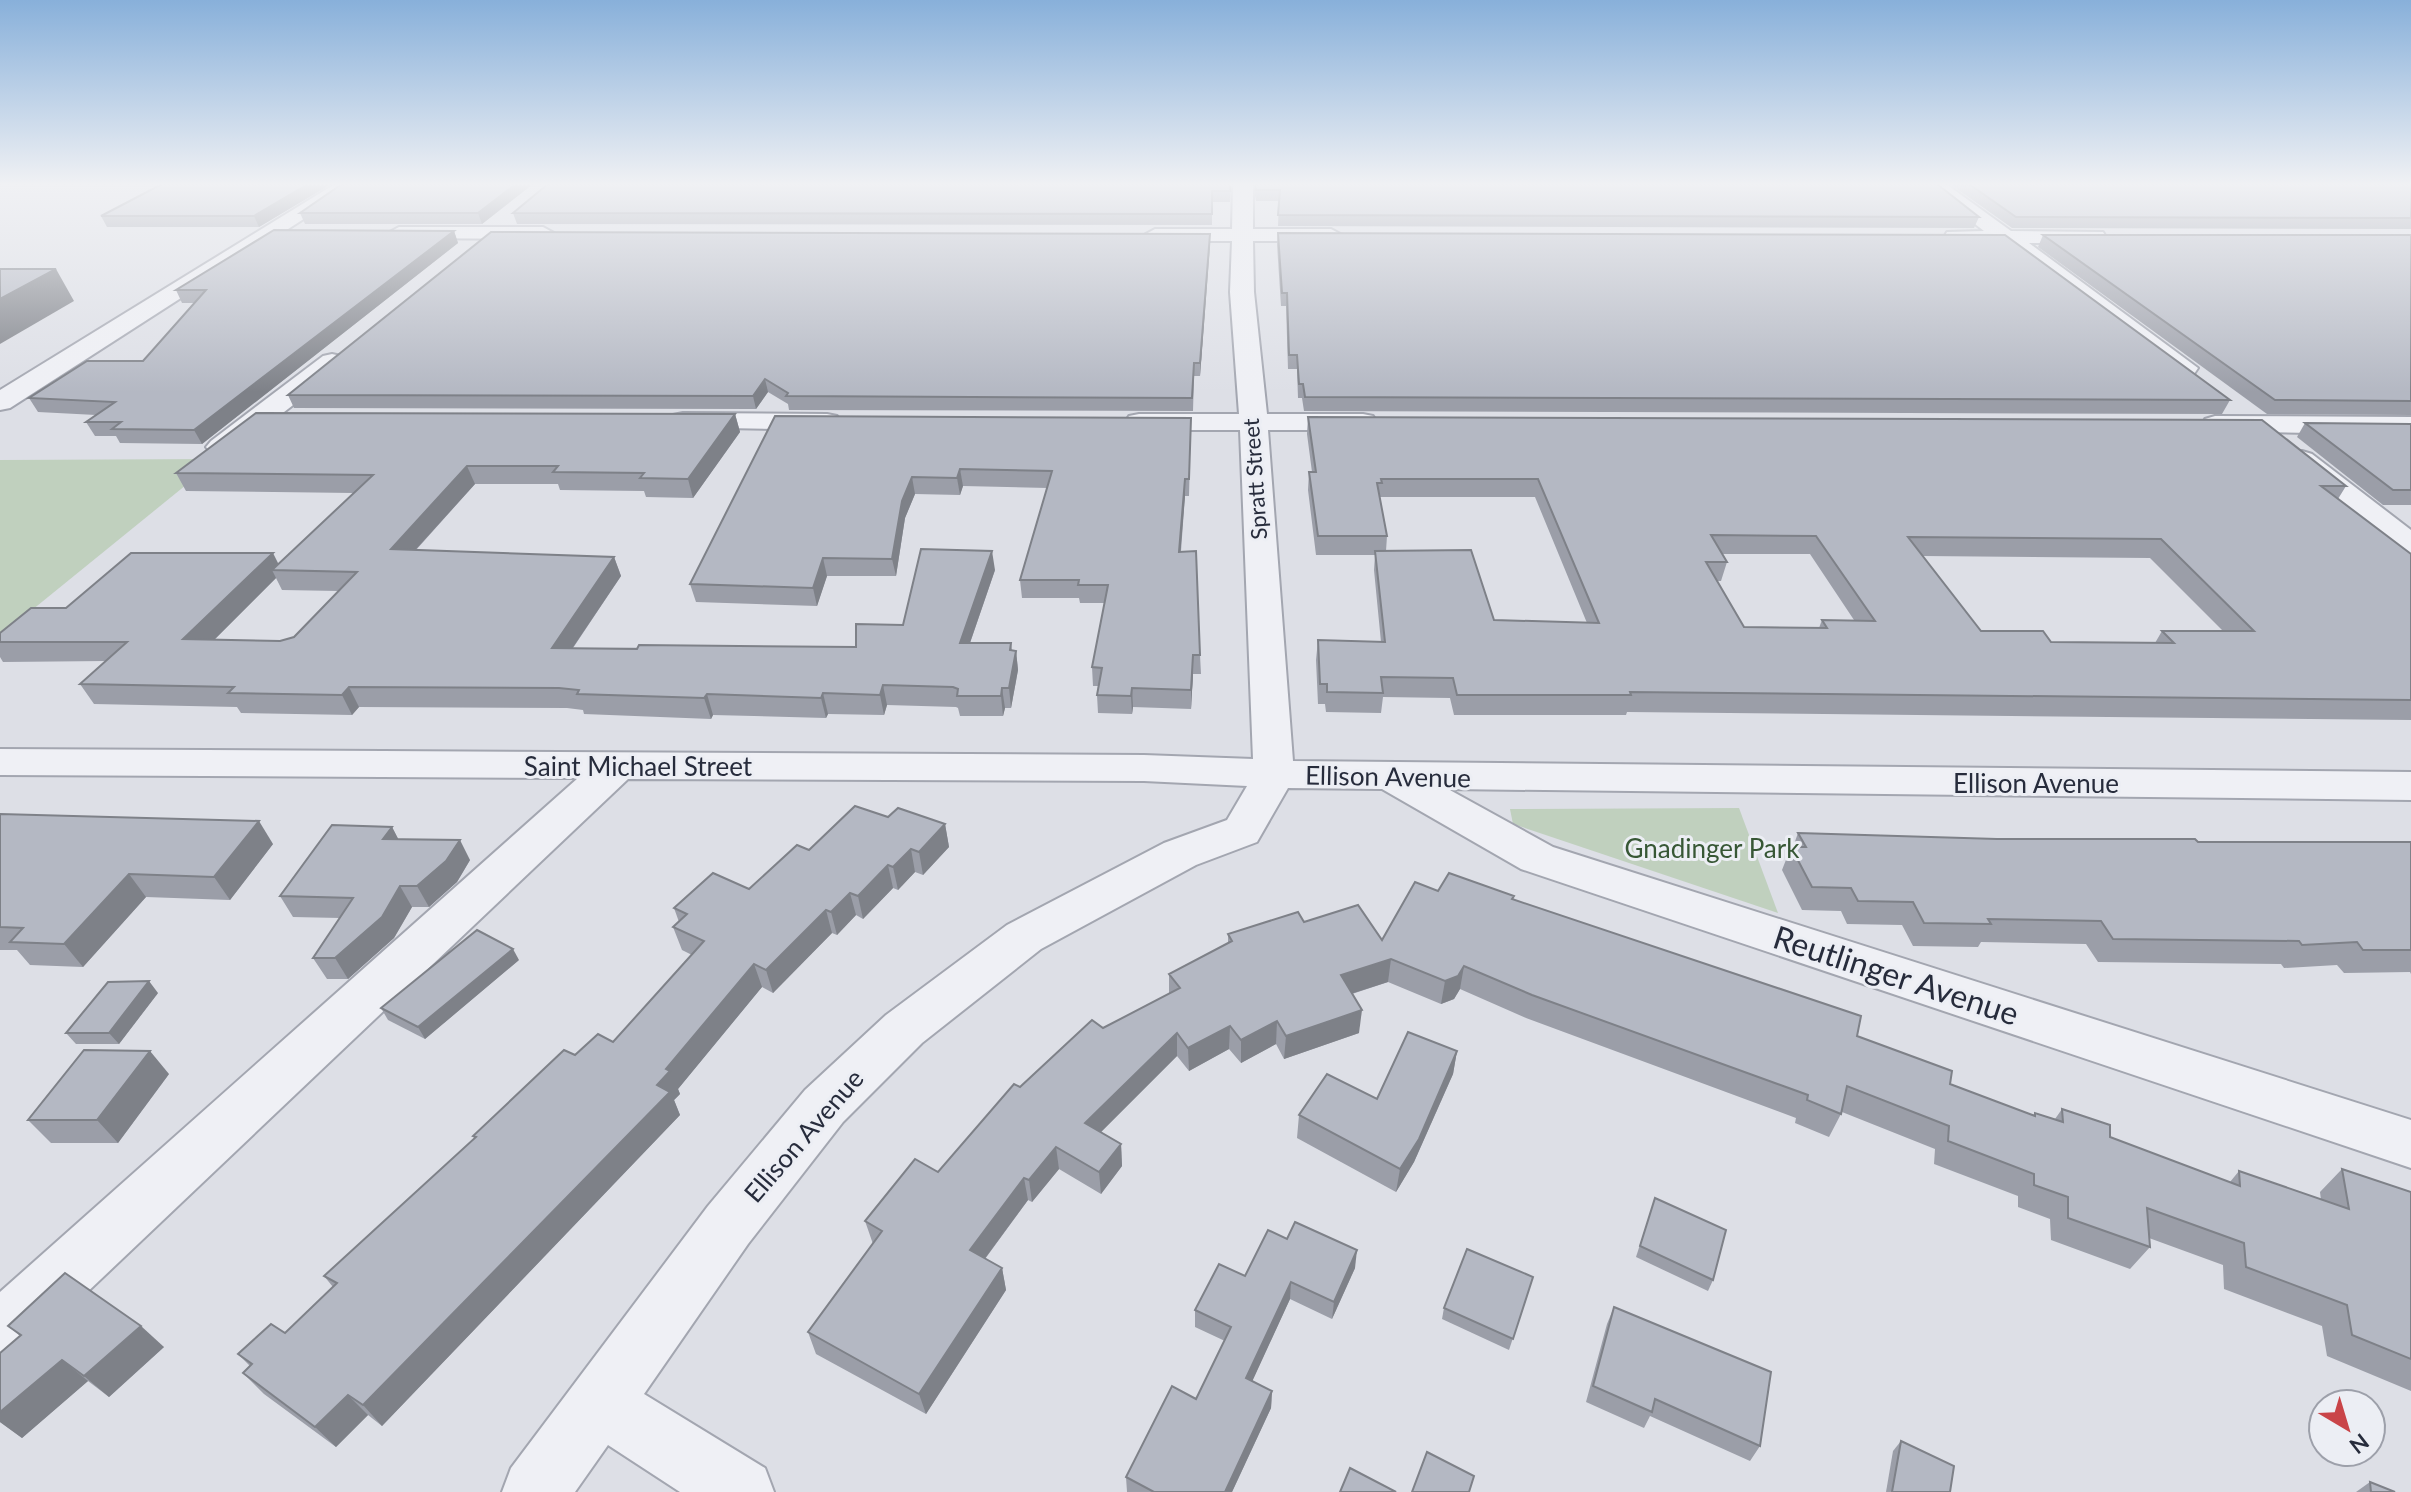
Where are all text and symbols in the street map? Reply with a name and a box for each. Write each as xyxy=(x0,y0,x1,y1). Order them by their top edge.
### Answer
street label: Spratt Street xyxy=(1237,418,1272,540)
street label: Saint Michael Street xyxy=(524,750,753,782)
street label: Ellison Avenue xyxy=(1305,759,1471,793)
street label: Ellison Avenue xyxy=(1953,767,2119,799)
park label: Gnadinger Park xyxy=(1625,832,1800,864)
street label: Reutlinger Avenue xyxy=(1769,917,2024,1033)
street label: Ellison Avenue xyxy=(737,1062,870,1208)
north arrow xyxy=(2307,1388,2387,1468)
text: N xyxy=(2345,1428,2375,1460)

